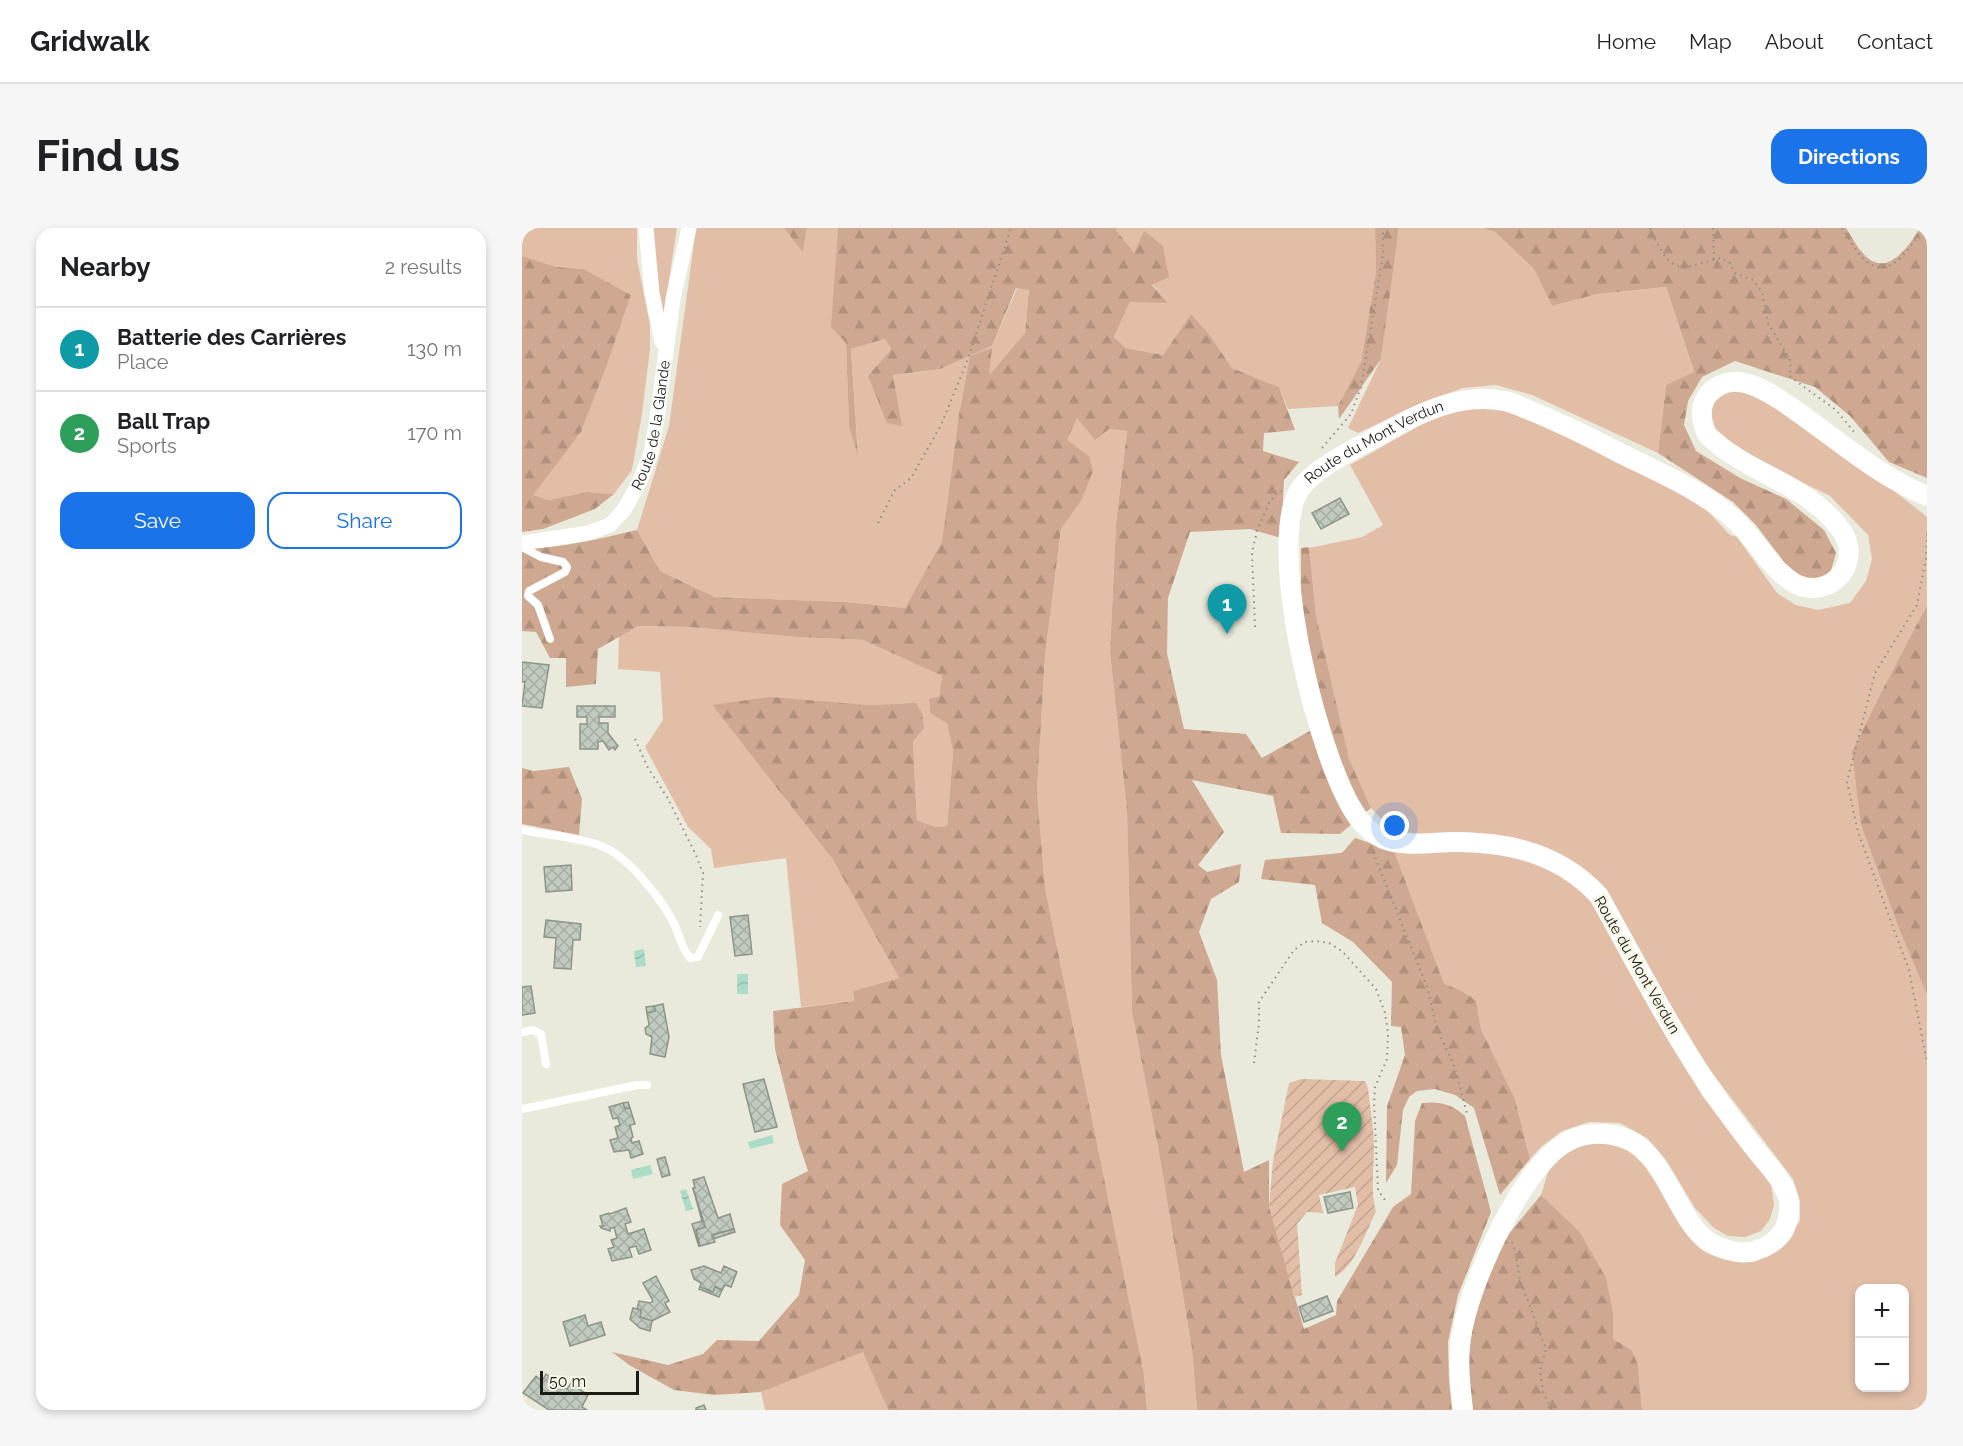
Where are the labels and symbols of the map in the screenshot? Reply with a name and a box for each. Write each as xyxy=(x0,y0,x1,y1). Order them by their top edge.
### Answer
street label: Route de la Glande xyxy=(628,359,674,494)
street label: Route du Mont Verdun xyxy=(1301,397,1446,488)
pin: 1 xyxy=(1208,584,1246,634)
your location xyxy=(1380,811,1409,840)
street label: Route du Mont Verdun xyxy=(1590,893,1684,1037)
pin: 2 xyxy=(1322,1102,1362,1152)
scale bar xyxy=(540,1368,639,1396)

